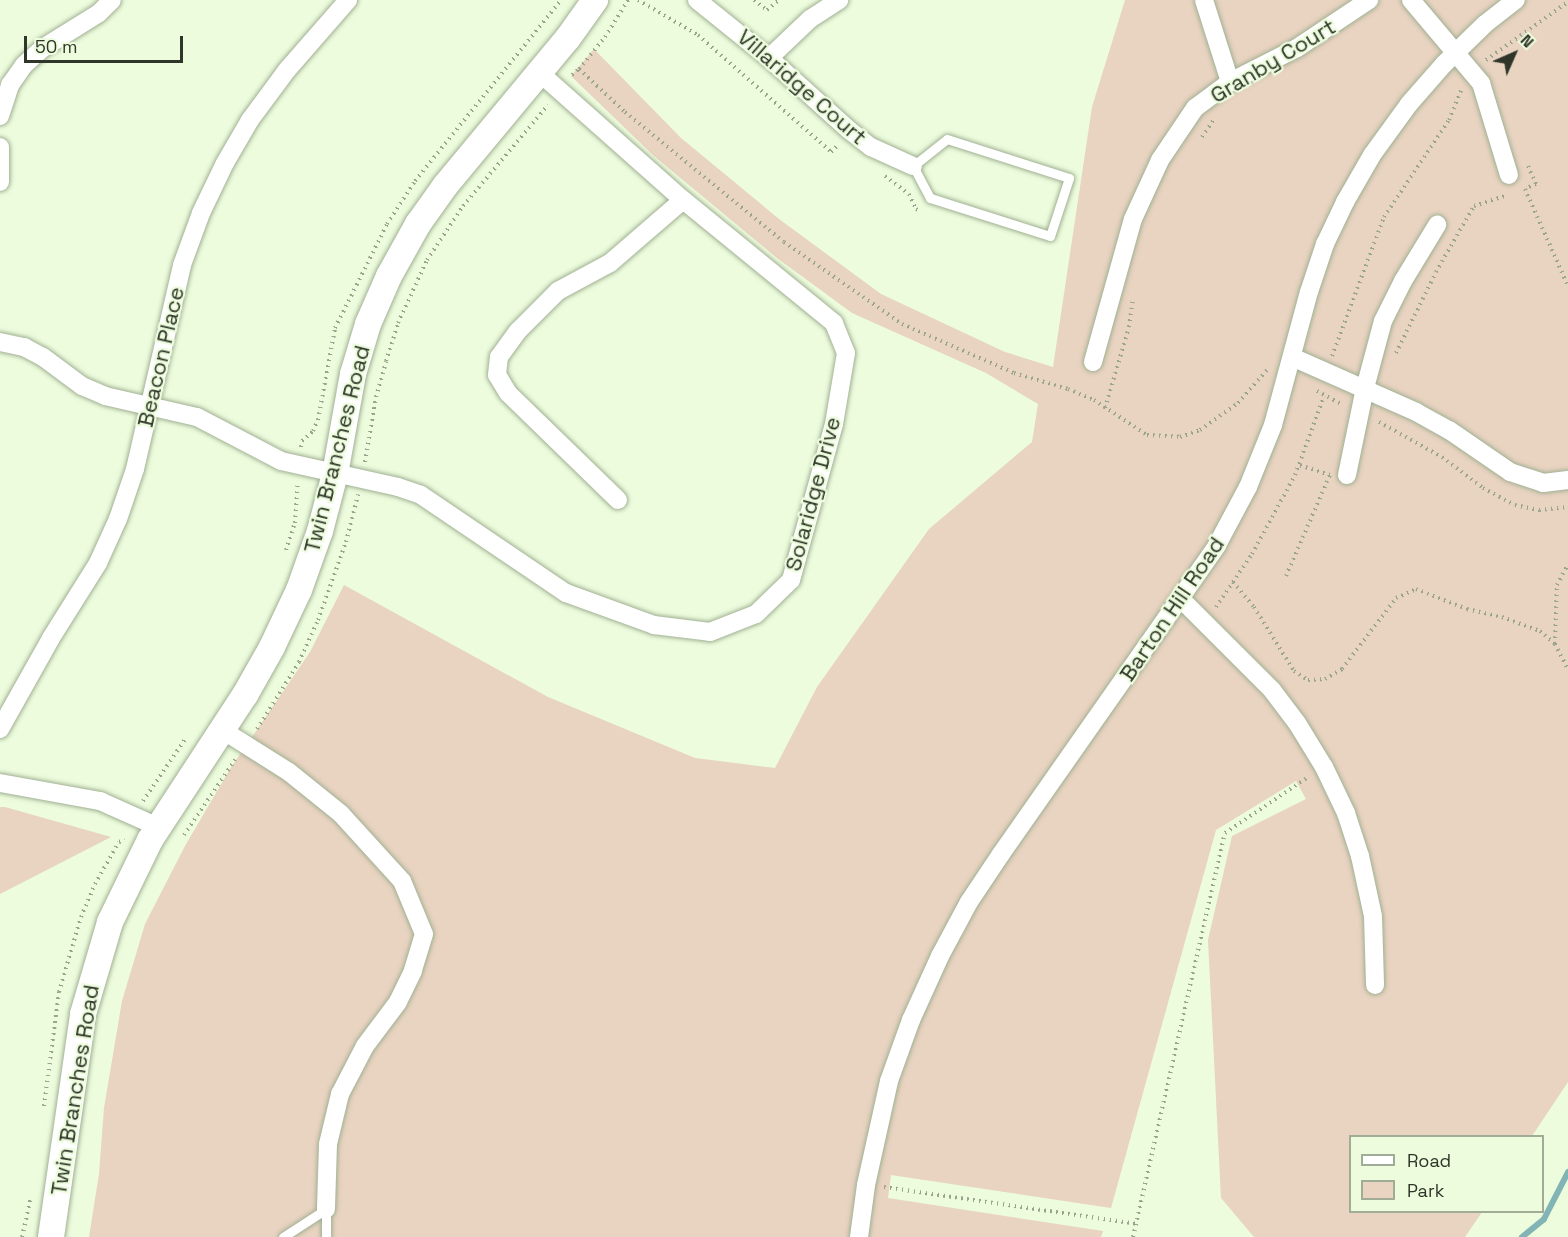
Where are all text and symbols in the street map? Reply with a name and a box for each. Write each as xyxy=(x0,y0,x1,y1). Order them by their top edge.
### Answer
street label: Granby Court xyxy=(1206,13,1340,109)
scale bar xyxy=(27,24,186,62)
street label: Villaridge Court xyxy=(732,24,872,150)
north arrow xyxy=(1484,24,1544,84)
text: N xyxy=(1516,30,1538,52)
text: 50 m xyxy=(35,35,77,58)
street label: Beacon Place xyxy=(132,284,190,430)
street label: Twin Branches Road xyxy=(298,343,376,555)
street label: Solaridge Drive xyxy=(780,414,846,574)
street label: Barton Hill Road xyxy=(1114,532,1230,686)
street label: Twin Branches Road xyxy=(45,983,105,1197)
legend xyxy=(1349,1135,1544,1213)
text: Road xyxy=(1407,1149,1451,1172)
text: Park xyxy=(1407,1179,1444,1202)

